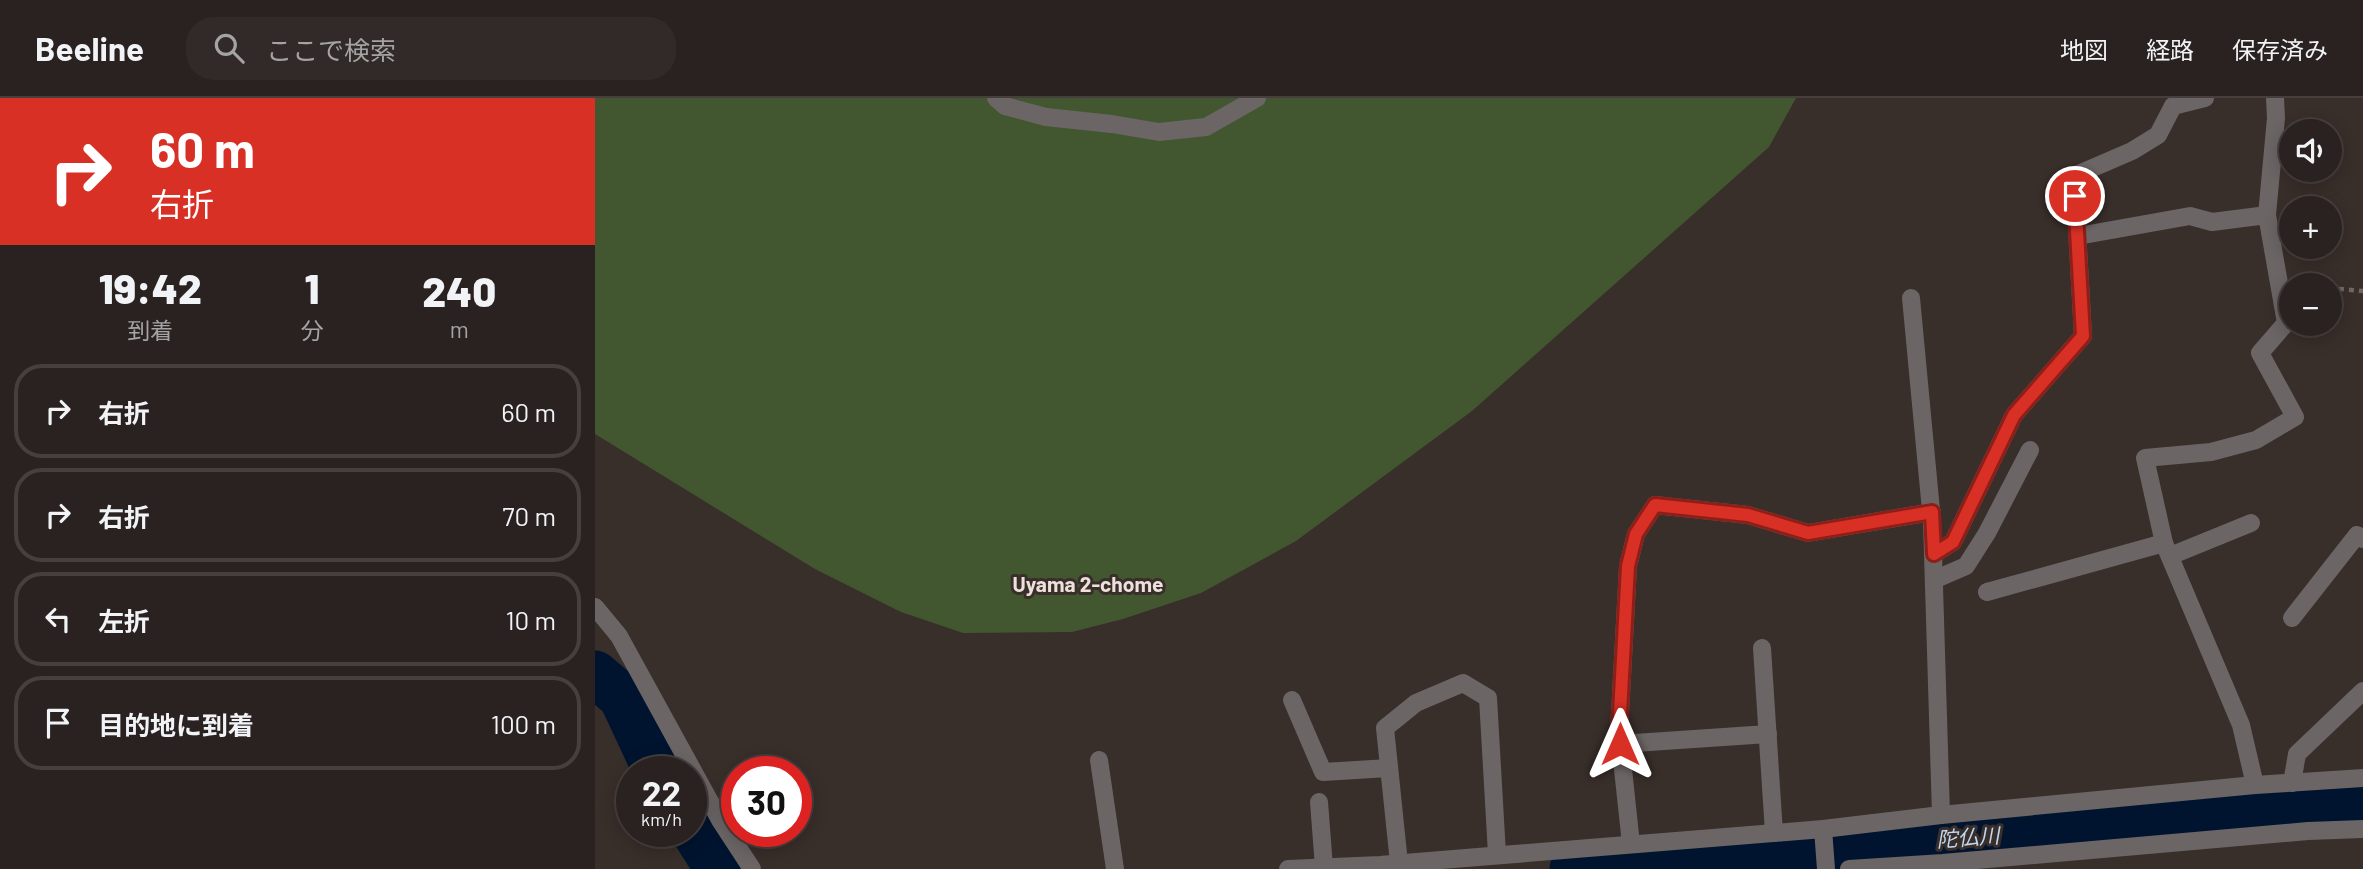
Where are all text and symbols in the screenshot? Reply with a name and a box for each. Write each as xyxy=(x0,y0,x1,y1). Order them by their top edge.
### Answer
search box xyxy=(186,17,676,80)
text: Beeline xyxy=(35,28,144,68)
icon: search xyxy=(210,29,248,67)
text: ここで検索 xyxy=(266,34,396,65)
text: 地図 xyxy=(2060,35,2108,64)
text: 経路 xyxy=(2146,35,2194,64)
text: 保存済み xyxy=(2232,35,2328,64)
text: 60 m xyxy=(150,119,255,178)
map controls xyxy=(2279,119,2342,336)
button: sound xyxy=(2279,119,2342,182)
icon: right xyxy=(35,126,126,217)
pin xyxy=(2045,166,2105,226)
icon: arrive xyxy=(2056,177,2094,215)
text: 右折 xyxy=(150,184,214,222)
button: + xyxy=(2279,196,2342,259)
text: 19:42 xyxy=(99,262,202,312)
text: 1 xyxy=(305,262,319,312)
text: 240 xyxy=(422,265,496,315)
button: − xyxy=(2279,273,2342,336)
text: m xyxy=(450,315,469,343)
text: 到着 xyxy=(127,316,173,344)
text: 分 xyxy=(301,316,324,344)
icon: right xyxy=(39,392,77,430)
text: 60 m xyxy=(501,396,556,427)
text: 右折 xyxy=(98,397,150,428)
icon: right xyxy=(39,496,77,534)
text: 70 m xyxy=(502,500,556,531)
text: 右折 xyxy=(98,501,150,532)
district label: Uyama 2-chome xyxy=(1013,571,1163,596)
icon: left xyxy=(39,600,77,638)
text: 10 m xyxy=(506,604,556,635)
text: 左折 xyxy=(98,605,150,636)
icon: arrive xyxy=(39,704,77,742)
position arrow xyxy=(1583,707,1657,781)
text: 100 m xyxy=(491,708,556,739)
text: 目的地に到着 xyxy=(98,709,254,740)
speed limit sign: 30 xyxy=(721,756,812,847)
text: 22 xyxy=(642,771,681,813)
text: km/h xyxy=(641,808,682,830)
water label: 陀仏川 xyxy=(1936,822,2002,851)

